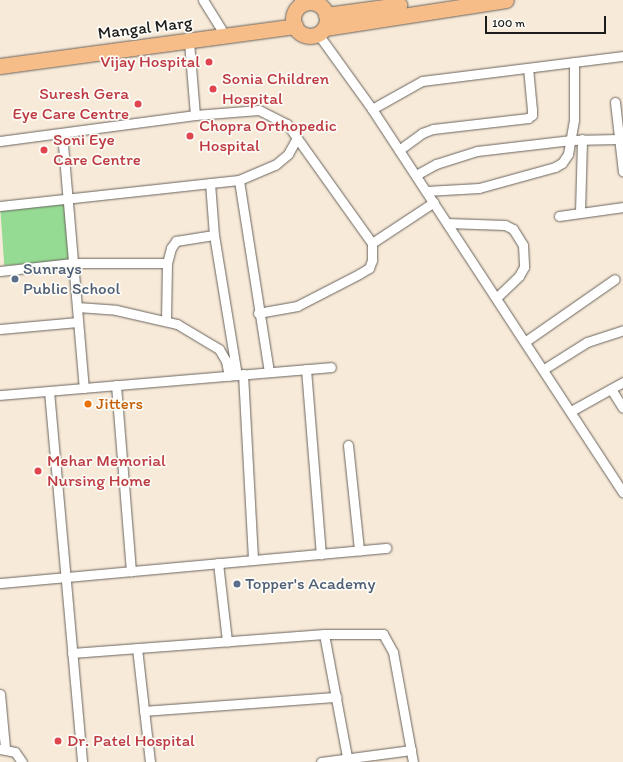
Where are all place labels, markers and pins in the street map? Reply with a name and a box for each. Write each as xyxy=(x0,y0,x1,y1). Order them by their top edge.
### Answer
place label: Vijay Hospital xyxy=(100,52,200,72)
marker: Vijay Hospital xyxy=(203,56,215,68)
place label: Sonia Children Hospital xyxy=(222,69,329,109)
marker: Sonia Children Hospital xyxy=(207,83,219,95)
place label: Suresh Gera Eye Care Centre xyxy=(11,84,129,124)
marker: Suresh Gera Eye Care Centre xyxy=(132,98,144,110)
place label: Chopra Orthopedic Hospital xyxy=(199,116,337,156)
place label: Soni Eye Care Centre xyxy=(53,130,141,170)
marker: Chopra Orthopedic Hospital xyxy=(184,130,196,142)
marker: Soni Eye Care Centre xyxy=(38,144,50,156)
place label: Sunrays Public School xyxy=(23,259,120,299)
marker: Sunrays Public School xyxy=(10,274,20,284)
place label: Jitters xyxy=(96,394,143,414)
marker: Jitters xyxy=(83,399,93,409)
place label: Mehar Memorial Nursing Home xyxy=(47,451,165,491)
marker: Mehar Memorial Nursing Home xyxy=(32,465,44,477)
place label: Topper's Academy xyxy=(245,574,375,594)
marker: Topper's Academy xyxy=(232,579,242,589)
place label: Dr. Patel Hospital xyxy=(67,731,195,751)
marker: Dr. Patel Hospital xyxy=(52,735,64,747)

